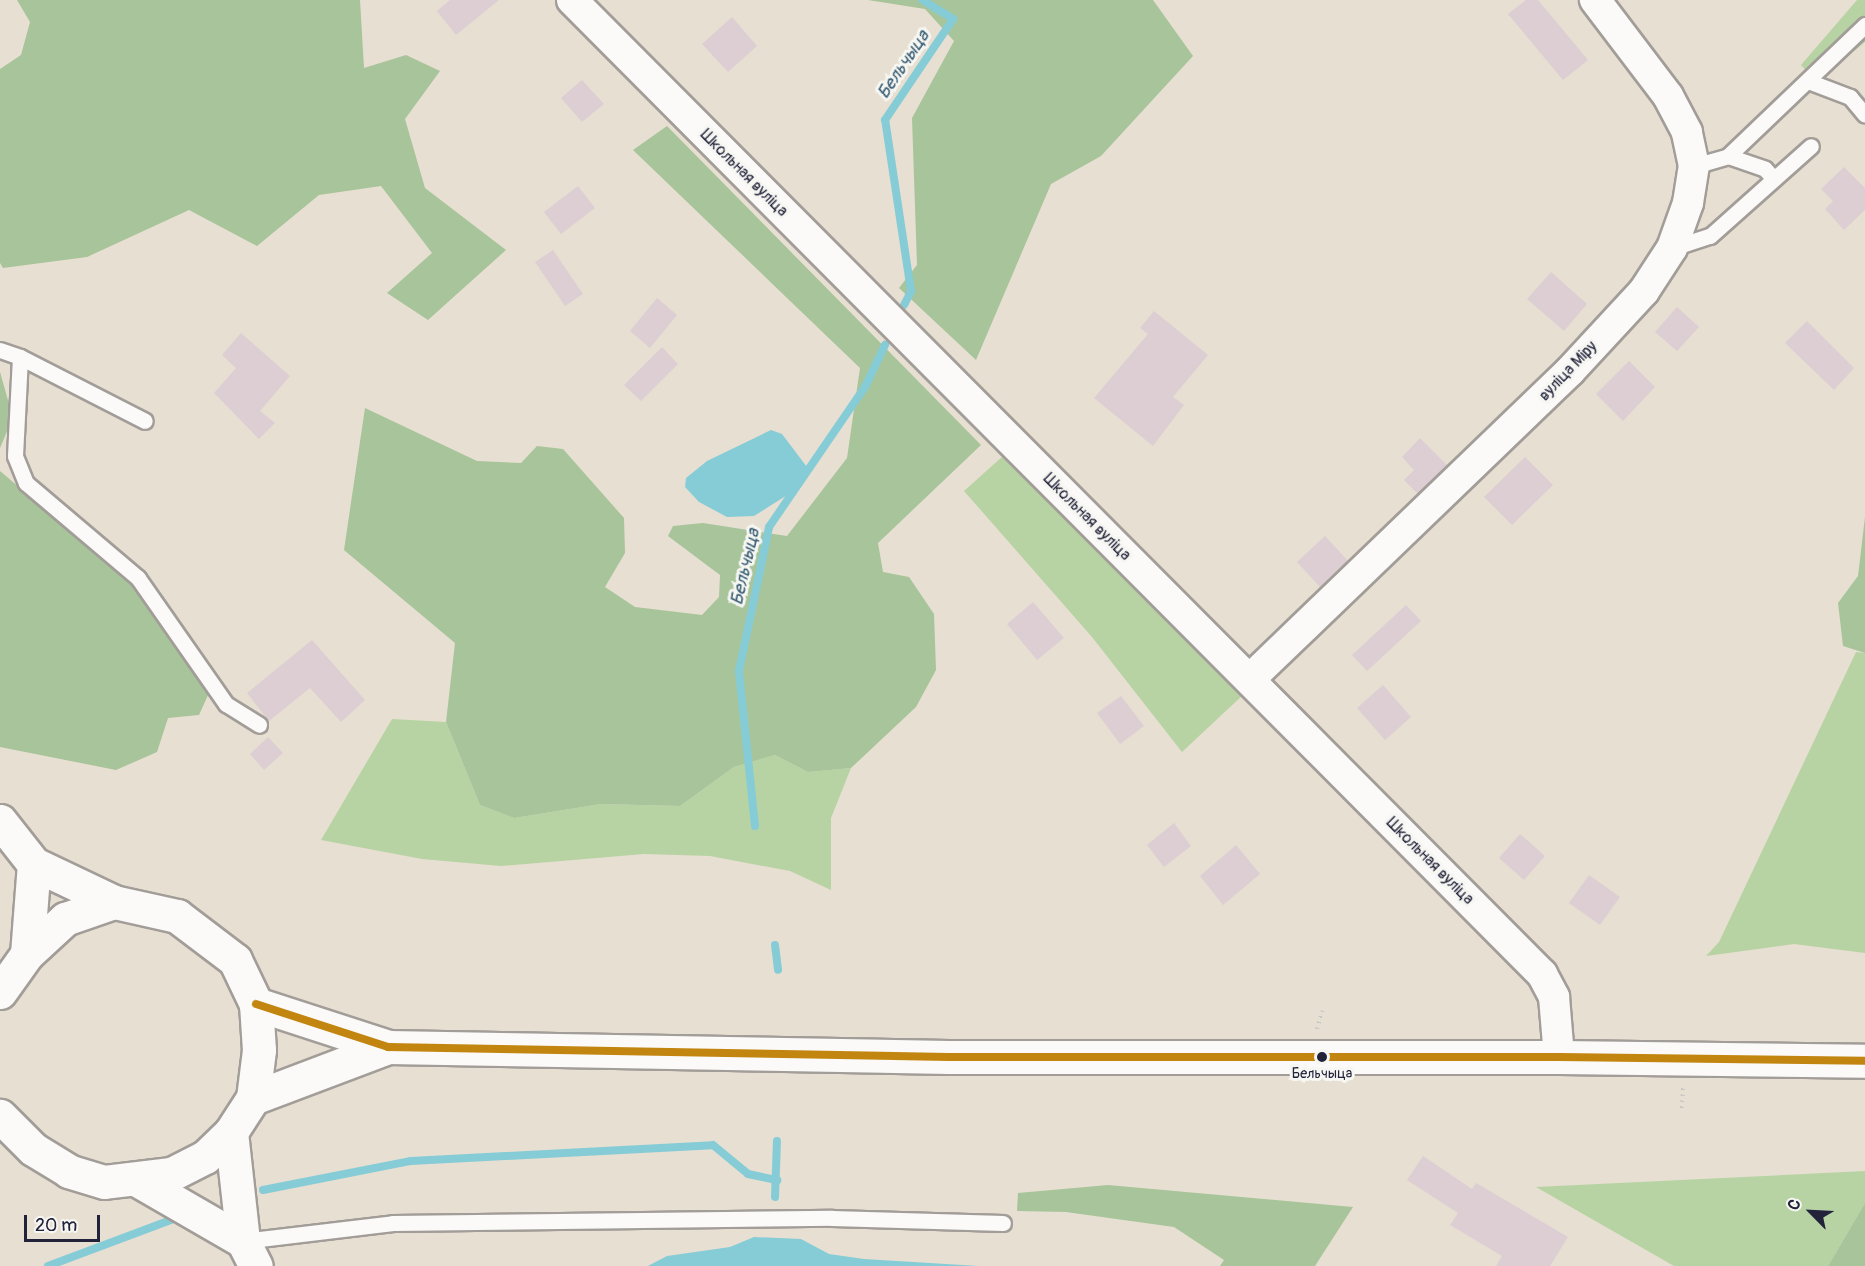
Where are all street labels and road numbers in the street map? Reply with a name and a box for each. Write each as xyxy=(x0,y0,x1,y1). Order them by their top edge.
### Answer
street label: Школьная вуліца xyxy=(696,125,792,221)
street label: вуліца Міру xyxy=(1535,337,1601,405)
street label: Школьная вуліца xyxy=(1039,469,1135,565)
street label: Школьная вуліца xyxy=(1382,813,1478,909)

